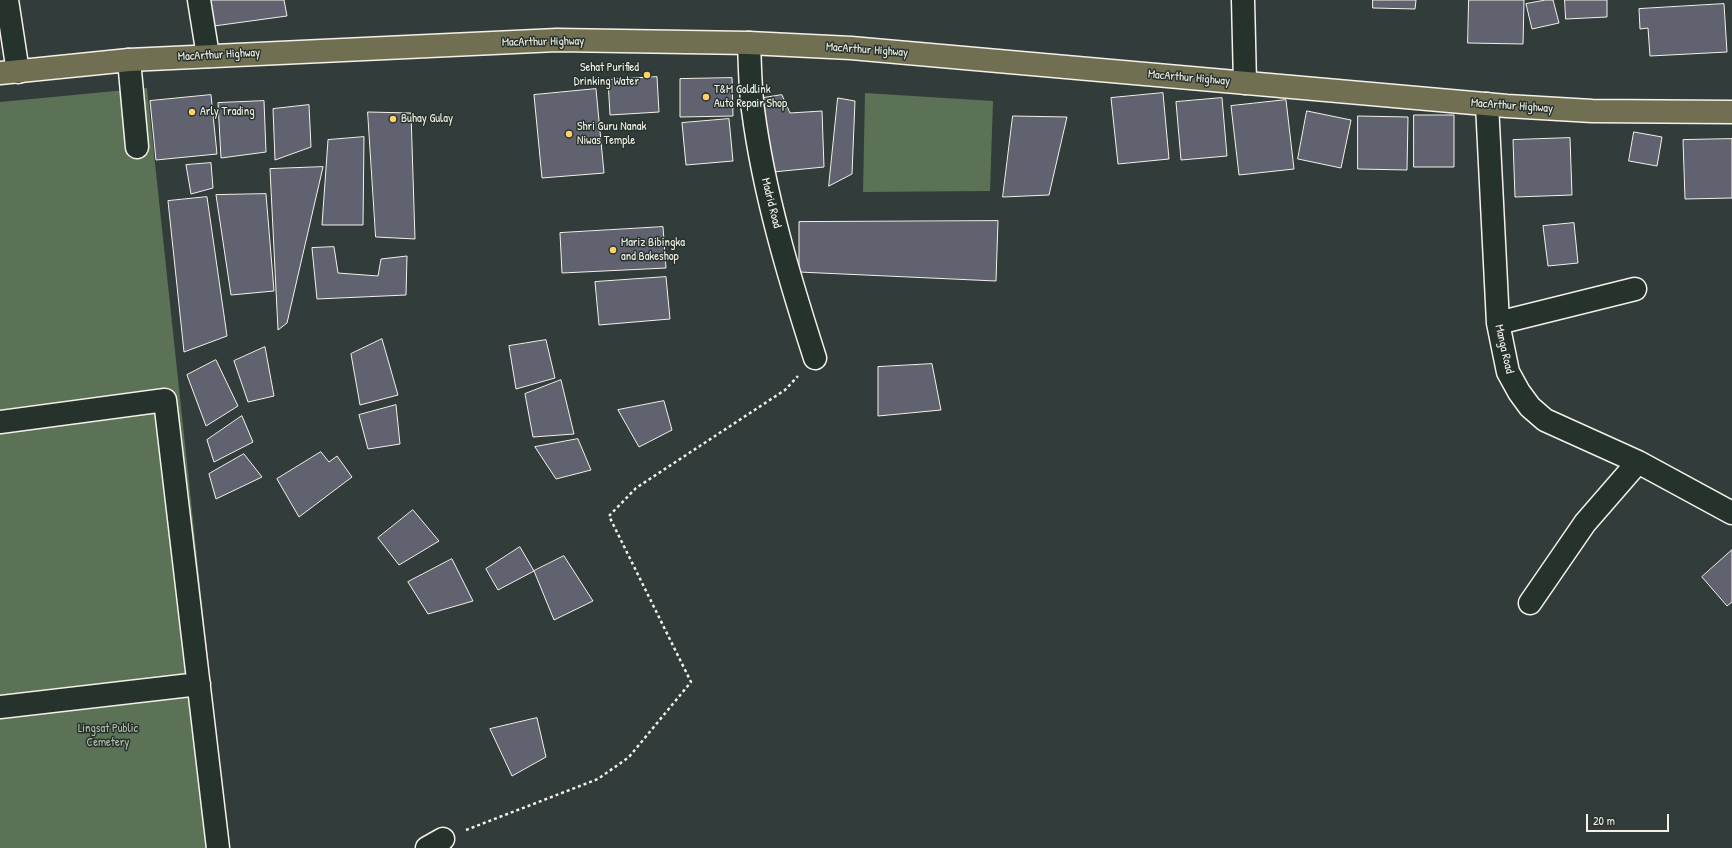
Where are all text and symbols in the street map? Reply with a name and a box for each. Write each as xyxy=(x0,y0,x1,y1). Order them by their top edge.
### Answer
street label: MacArthur Highway xyxy=(502,34,584,50)
street label: MacArthur Highway xyxy=(825,40,909,60)
street label: MacArthur Highway xyxy=(178,46,260,64)
place label: Sehat Purified Drinking Water xyxy=(574,61,639,89)
street label: MacArthur Highway xyxy=(1147,67,1231,89)
marker: Sehat Purified Drinking Water xyxy=(642,70,652,80)
place label: T&M Goldlink Auto Repair Shop xyxy=(714,83,787,111)
marker: T&M Goldlink Auto Repair Shop xyxy=(701,92,711,102)
street label: MacArthur Highway xyxy=(1470,96,1554,116)
place label: Arly Trading xyxy=(200,105,255,119)
marker: Arly Trading xyxy=(187,107,197,117)
place label: Buhay Gulay xyxy=(401,112,453,126)
marker: Buhay Gulay xyxy=(388,114,398,124)
place label: Shri Guru Nanak Niwas Temple xyxy=(577,120,647,148)
marker: Shri Guru Nanak Niwas Temple xyxy=(564,129,574,139)
street label: Madrid Road xyxy=(758,177,784,229)
place label: Mariz Bibingka and Bakeshop xyxy=(621,236,685,264)
marker: Mariz Bibingka and Bakeshop xyxy=(608,245,618,255)
street label: Manga Road xyxy=(1491,323,1517,375)
park label: Lingsat Public Cemetery xyxy=(78,722,138,750)
scale bar xyxy=(1588,806,1671,832)
text: 20 m xyxy=(1593,812,1615,829)

